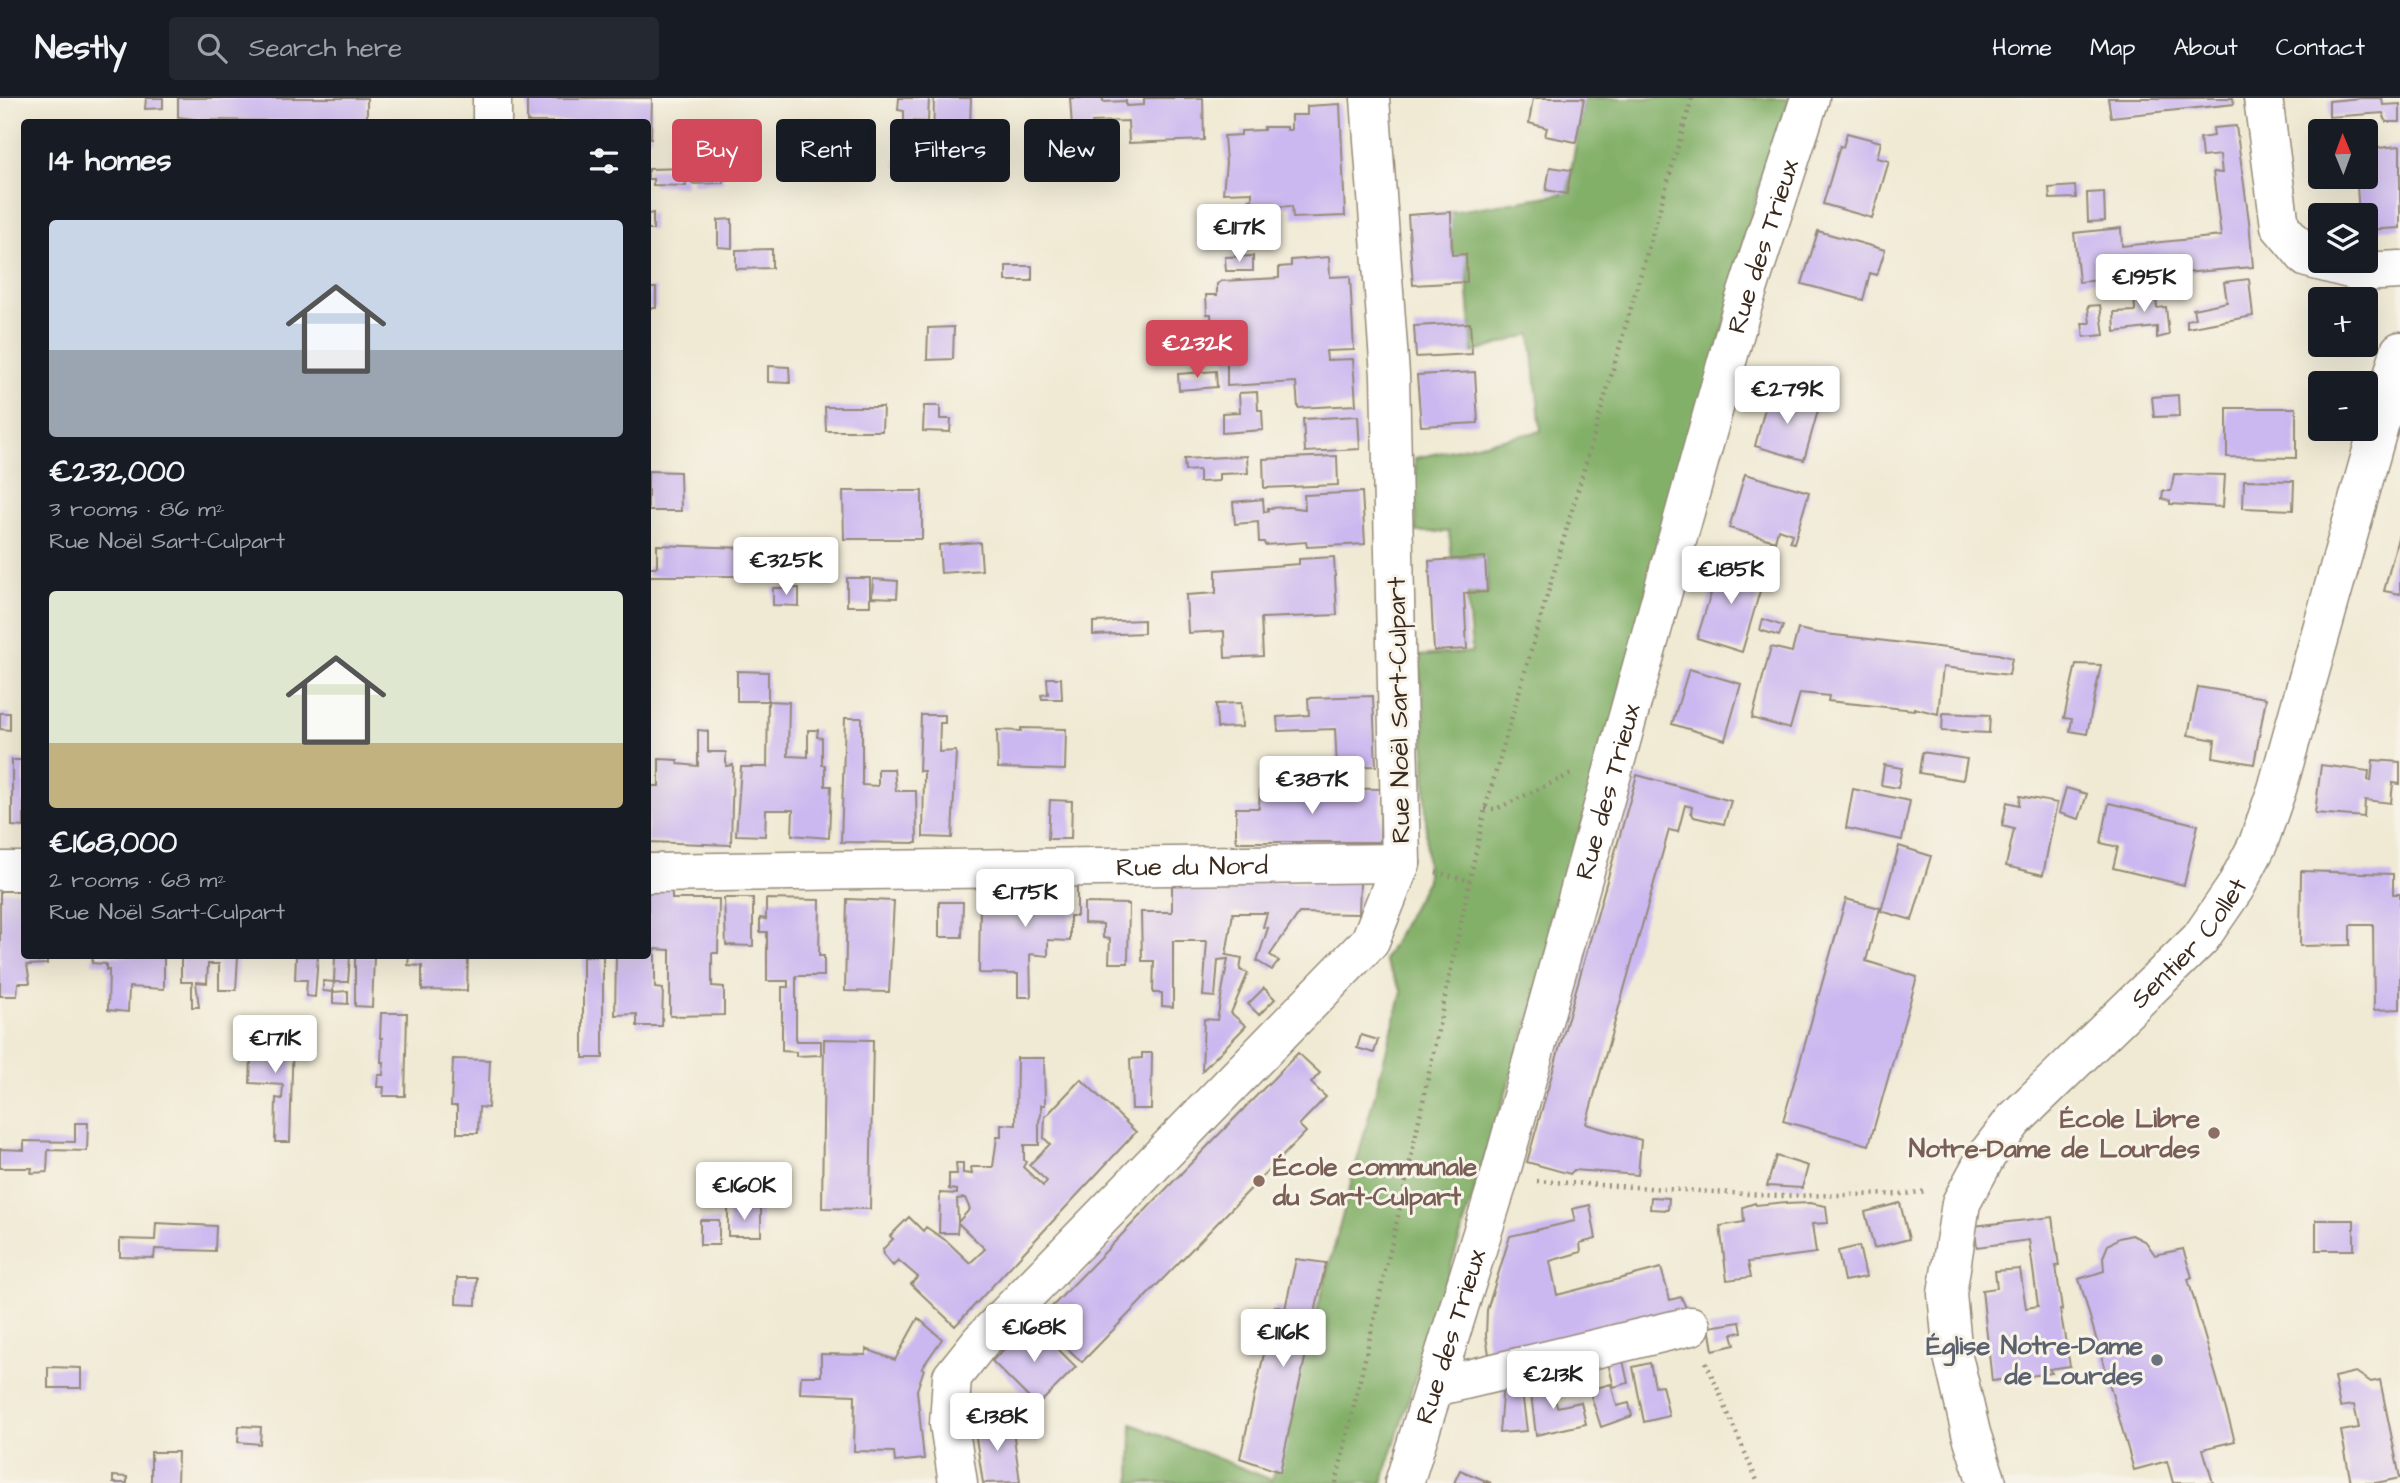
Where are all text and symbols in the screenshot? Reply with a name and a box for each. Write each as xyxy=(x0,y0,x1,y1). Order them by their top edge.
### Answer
search box xyxy=(169,17,659,80)
text: Nestly xyxy=(35,25,127,71)
icon: search xyxy=(193,29,231,67)
text: Search here xyxy=(249,30,402,66)
text: Home xyxy=(1992,31,2052,65)
text: Map xyxy=(2090,31,2135,65)
text: About xyxy=(2173,31,2238,65)
text: Contact xyxy=(2276,31,2365,65)
chip: Buy xyxy=(672,119,762,182)
chip: Rent xyxy=(776,119,876,182)
chip: Filters xyxy=(890,119,1010,182)
chip: New xyxy=(1024,119,1120,182)
north arrow xyxy=(2308,119,2378,189)
map controls xyxy=(2308,119,2378,441)
text: 14 homes xyxy=(49,140,172,182)
icon: filters xyxy=(585,142,623,180)
street label: Rue des Trieux xyxy=(1719,154,1808,337)
button: layers xyxy=(2308,203,2378,273)
pin: €117K xyxy=(1190,204,1288,264)
text: €117K xyxy=(1213,211,1265,243)
pin: €195K xyxy=(2095,254,2193,314)
text: €195K xyxy=(2112,261,2176,293)
icon: home xyxy=(273,266,399,392)
button: + xyxy=(2308,287,2378,357)
pin: €232K xyxy=(1148,320,1246,380)
text: €232K xyxy=(1162,327,1232,359)
pin: €279K xyxy=(1738,366,1836,426)
button: − xyxy=(2308,371,2378,441)
text: €279K xyxy=(1751,373,1823,405)
text: €232,000 xyxy=(49,451,185,493)
text: 3 rooms · 86 m² xyxy=(49,493,225,525)
text: Rue Noël Sart-Culpart xyxy=(49,525,285,557)
pin: €325K xyxy=(737,538,835,597)
text: €325K xyxy=(749,544,823,576)
pin: €185K xyxy=(1682,546,1780,606)
text: €185K xyxy=(1698,553,1764,585)
street label: Rue Noël Sart-Culpart xyxy=(1379,576,1419,844)
icon: home xyxy=(273,637,399,763)
street label: Rue des Trieux xyxy=(1566,699,1650,884)
pin: €387K xyxy=(1263,756,1361,816)
text: €387K xyxy=(1276,763,1348,795)
text: €168,000 xyxy=(49,822,177,864)
street label: Rue du Nord xyxy=(1116,848,1268,886)
text: 2 rooms · 68 m² xyxy=(49,864,226,896)
pin: €175K xyxy=(976,870,1074,929)
street label: Sentier Collet xyxy=(2122,871,2256,1017)
text: €175K xyxy=(992,876,1058,908)
text: Rue Noël Sart-Culpart xyxy=(49,896,285,928)
pin: €171K xyxy=(226,1016,324,1075)
text: €171K xyxy=(249,1022,301,1054)
place label: École Libre Notre-Dame de Lourdes xyxy=(1909,1101,2200,1167)
marker: École Libre Notre-Dame de Lourdes xyxy=(2206,1125,2222,1141)
place label: École communale du Sart-Culpart xyxy=(1272,1149,1477,1215)
pin: €160K xyxy=(695,1162,793,1222)
text: €160K xyxy=(712,1169,776,1201)
marker: École communale du Sart-Culpart xyxy=(1251,1173,1267,1189)
street label: Rue des Trieux xyxy=(1407,1244,1495,1428)
pin: €168K xyxy=(985,1304,1083,1364)
pin: €116K xyxy=(1234,1310,1332,1369)
text: €168K xyxy=(1002,1311,1066,1343)
text: €116K xyxy=(1257,1316,1309,1348)
place label: Église Notre-Dame de Lourdes xyxy=(1926,1328,2143,1394)
pin: €213K xyxy=(1504,1352,1602,1411)
marker: Église Notre-Dame de Lourdes xyxy=(2149,1352,2165,1368)
text: €213K xyxy=(1523,1358,1583,1390)
pin: €138K xyxy=(948,1394,1046,1453)
text: €138K xyxy=(966,1400,1028,1432)

